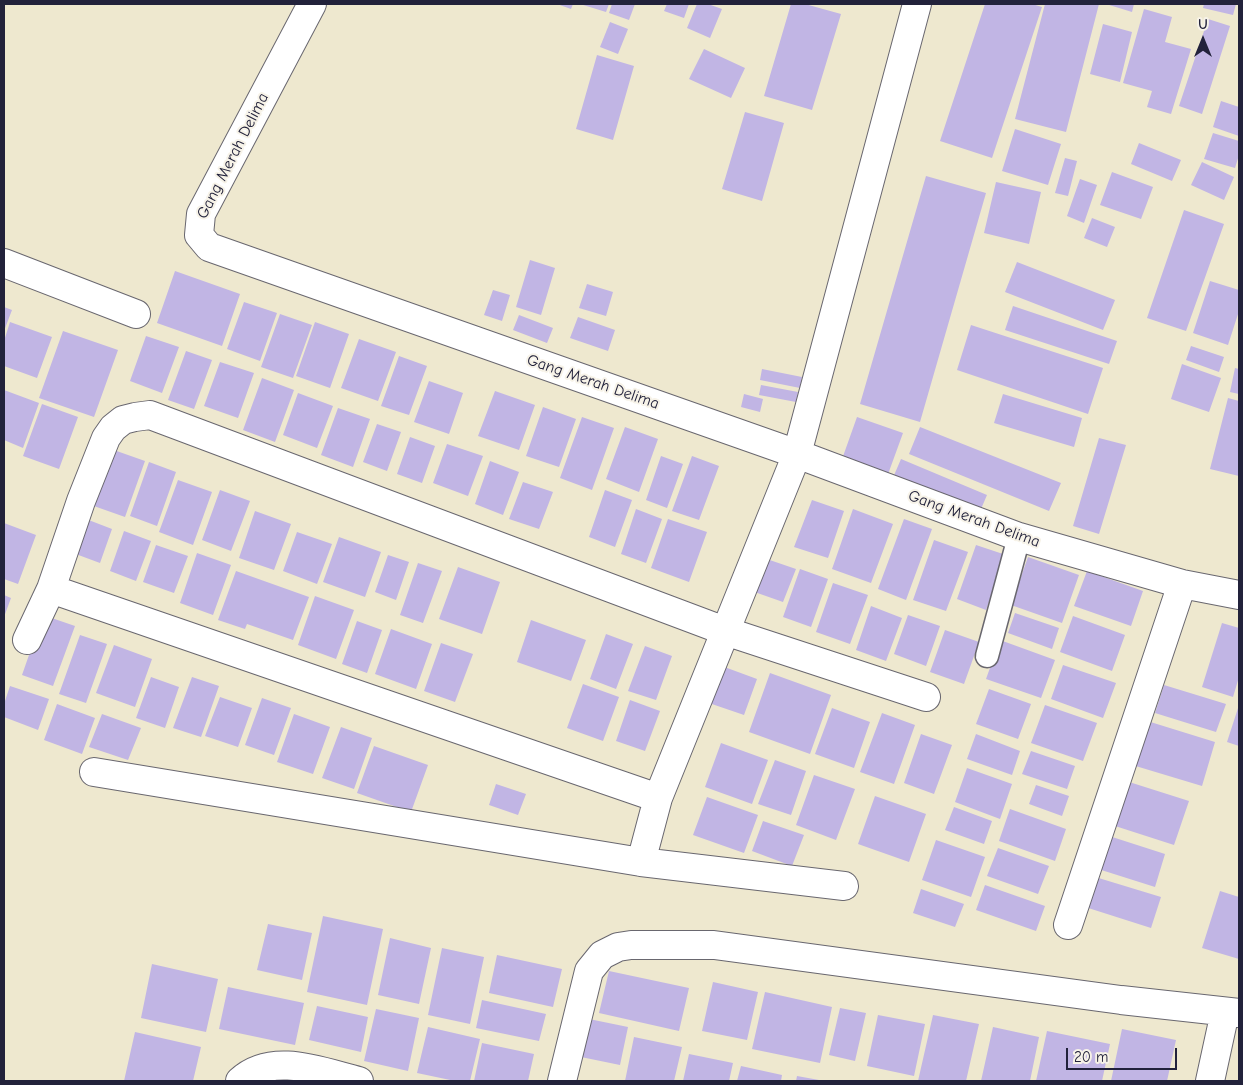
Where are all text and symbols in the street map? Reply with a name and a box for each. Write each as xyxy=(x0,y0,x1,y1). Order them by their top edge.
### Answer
north arrow xyxy=(1178,15,1228,65)
text: U xyxy=(1198,16,1208,33)
street label: Gang Merah Delima xyxy=(193,90,273,222)
street label: Gang Merah Delima xyxy=(524,350,662,414)
street label: Gang Merah Delima xyxy=(906,486,1042,552)
scale bar xyxy=(1068,1038,1179,1070)
text: 20 m xyxy=(1074,1048,1108,1066)

